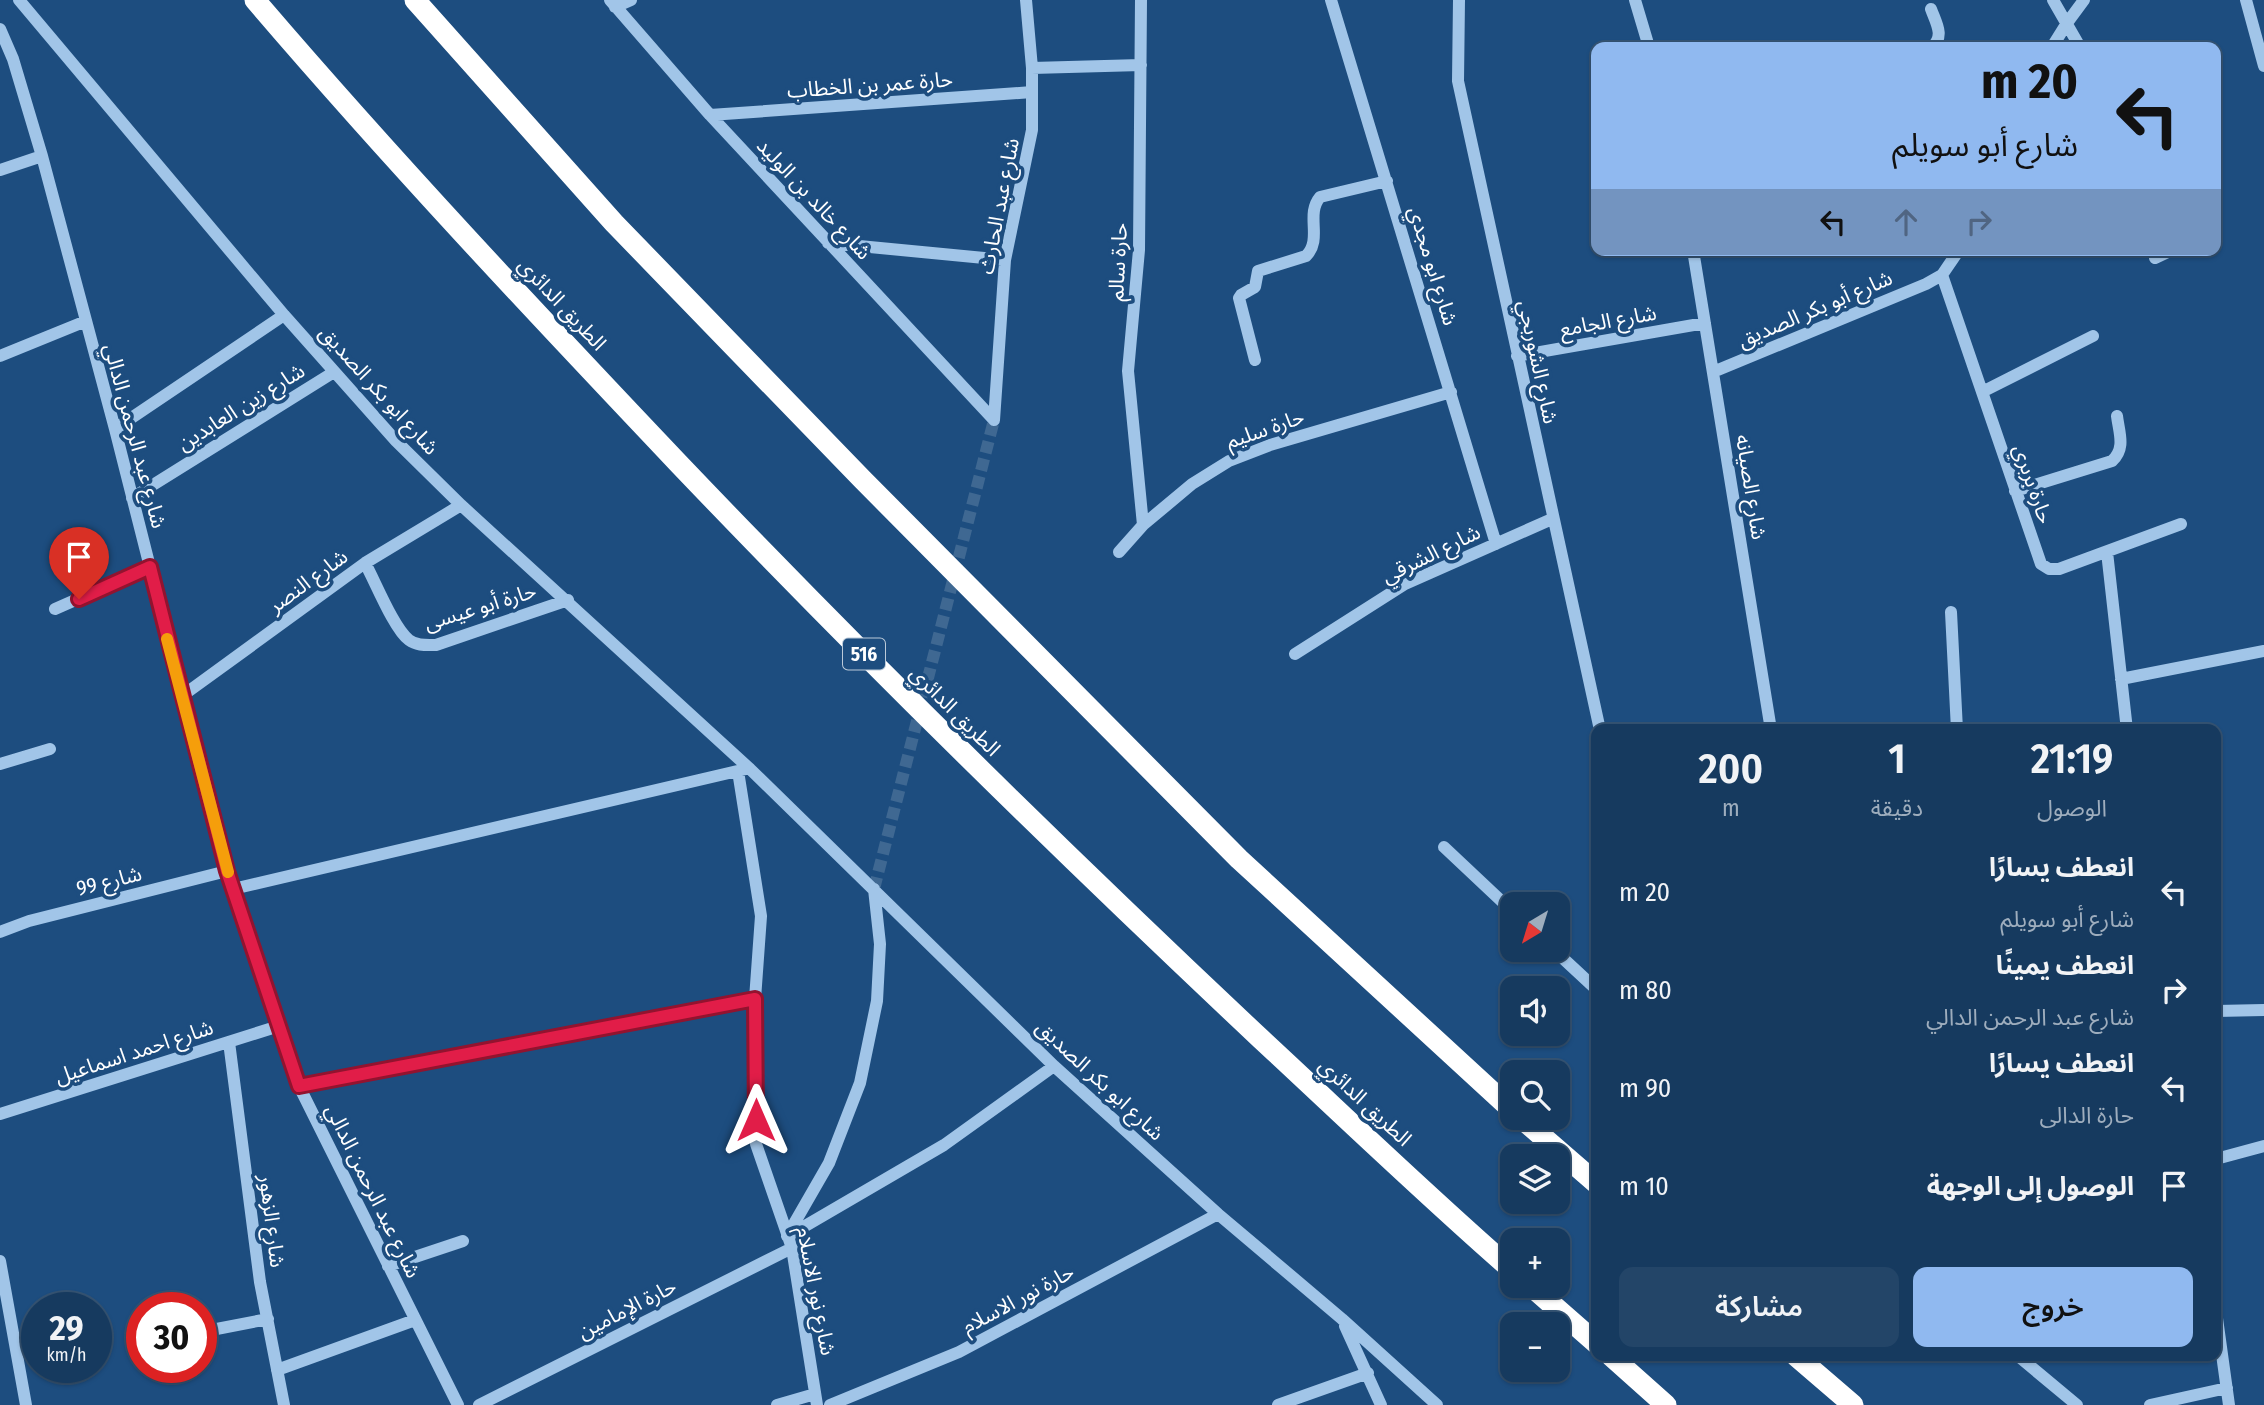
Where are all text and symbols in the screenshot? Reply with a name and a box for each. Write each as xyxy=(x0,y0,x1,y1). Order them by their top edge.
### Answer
text: 20 m xyxy=(1981,52,2078,111)
street label: حارة عمر بن الخطاب xyxy=(786,66,954,104)
icon: left xyxy=(2102,70,2193,161)
text: شارع أبو سويلم xyxy=(1892,126,2078,164)
street label: شارع خالد بن الوليد xyxy=(750,133,877,267)
street label: شارع عبد الحارث xyxy=(973,136,1027,277)
street label: شارع ابو مجدي xyxy=(1400,203,1463,329)
icon: left xyxy=(1814,203,1852,241)
icon: ahead xyxy=(1887,203,1925,241)
icon: right xyxy=(1960,203,1998,241)
street label: حارة سالم xyxy=(1103,222,1135,302)
street label: الطريق الدائري xyxy=(510,252,612,358)
street label: شارع أبو بكر الصديق xyxy=(1734,265,1897,355)
street label: شارع الشوربجي xyxy=(1509,298,1564,427)
street label: شارع الجامع xyxy=(1557,300,1659,344)
street label: شارع ابو بكر الصديق xyxy=(312,320,444,462)
street label: شارع عبد الرحمن الدالي xyxy=(95,341,172,532)
street label: شارع زين العابدين xyxy=(172,357,311,458)
street label: حارة سليم xyxy=(1222,403,1308,456)
street label: شارع الصيانه xyxy=(1728,433,1772,542)
street label: حارة بربري xyxy=(2005,441,2059,528)
street label: شارع الشرقي xyxy=(1377,519,1486,592)
pin xyxy=(49,527,109,599)
icon: arrive xyxy=(60,538,98,576)
street label: شارع النصر xyxy=(262,544,354,621)
street label: حارة أبو عيسى xyxy=(421,578,539,636)
road number: 516 xyxy=(843,638,885,670)
street label: الطريق الدائري xyxy=(902,660,1006,764)
text: 1 xyxy=(1888,734,1906,784)
text: 21:19 xyxy=(2031,734,2113,784)
text: 200 xyxy=(1699,744,1763,794)
text: m xyxy=(1722,794,1740,822)
text: دقيقة xyxy=(1871,794,1923,822)
text: الوصول xyxy=(2037,794,2107,822)
text: انعطف يسارًا xyxy=(1989,852,2134,883)
street label: شارع 99 xyxy=(74,860,145,904)
icon: left xyxy=(2155,873,2193,911)
text: 20 m xyxy=(1619,877,1670,908)
north arrow xyxy=(1500,892,1570,962)
map controls xyxy=(1500,892,1570,1382)
text: شارع أبو سويلم xyxy=(2000,905,2134,933)
text: انعطف يمينًا xyxy=(1996,950,2134,981)
icon: right xyxy=(2155,971,2193,1009)
text: 80 m xyxy=(1619,975,1672,1006)
button: sound xyxy=(1500,976,1570,1046)
text: شارع عبد الرحمن الدالي xyxy=(1926,1003,2134,1031)
street label: شارع احمد اسماعيل xyxy=(52,1014,217,1092)
street label: شارع ابو بكر الصديق xyxy=(1029,1014,1169,1147)
text: انعطف يسارًا xyxy=(1989,1048,2134,1079)
street label: الطريق الدائري xyxy=(1311,1052,1417,1154)
button: search xyxy=(1500,1060,1570,1130)
icon: left xyxy=(2155,1069,2193,1107)
text: 90 m xyxy=(1619,1073,1671,1104)
position arrow xyxy=(719,1083,793,1157)
street label: شارع عبد الرحمن الدالي xyxy=(317,1100,426,1283)
text: حارة الدالى xyxy=(2039,1101,2134,1129)
button: layers xyxy=(1500,1144,1570,1214)
icon: arrive xyxy=(2155,1167,2193,1205)
text: 10 m xyxy=(1619,1171,1669,1202)
text: الوصول إلى الوجهة xyxy=(1927,1171,2134,1202)
street label: شارع الزهور xyxy=(251,1172,291,1269)
street label: شارع نور الاسلام xyxy=(788,1224,841,1358)
button: + xyxy=(1500,1228,1570,1298)
street label: حارة نور الاسلام xyxy=(957,1259,1080,1342)
button: مشاركة xyxy=(1619,1267,1899,1347)
button: خروج xyxy=(1913,1267,2193,1347)
street label: حارة الإمامين xyxy=(573,1273,681,1345)
speed limit sign: 30 xyxy=(126,1292,217,1383)
text: 29 xyxy=(49,1307,84,1349)
button: − xyxy=(1500,1312,1570,1382)
text: km/h xyxy=(46,1344,87,1366)

